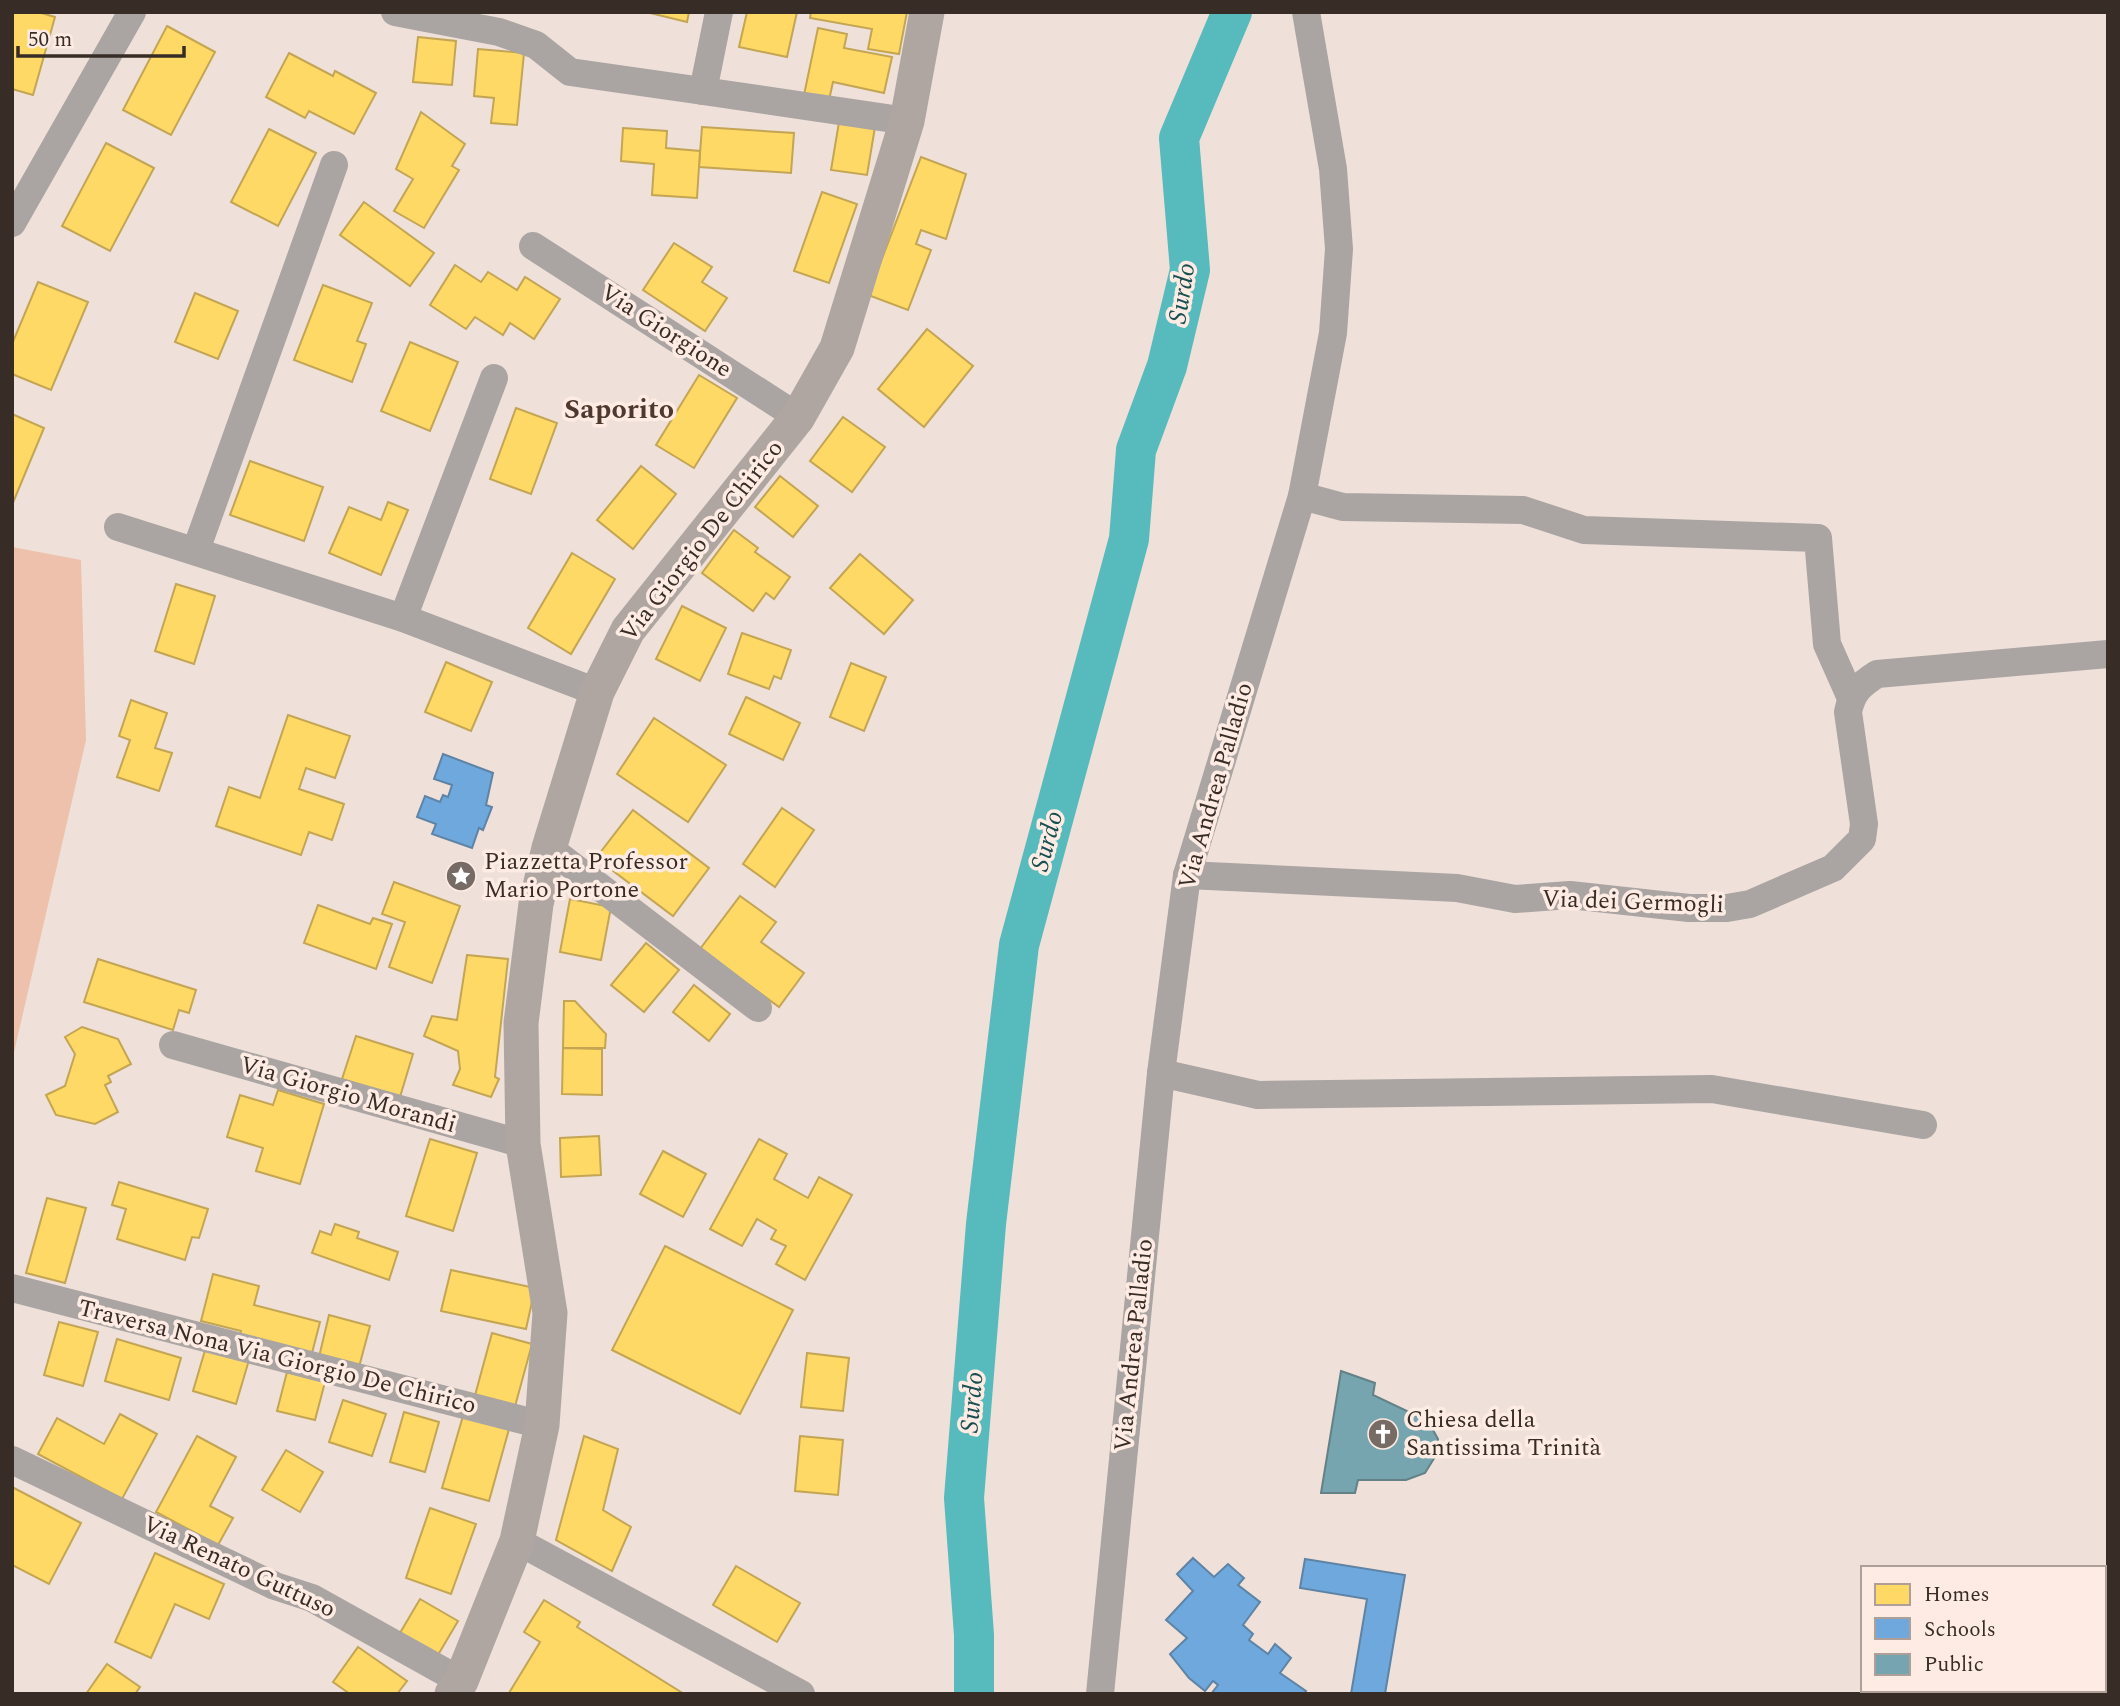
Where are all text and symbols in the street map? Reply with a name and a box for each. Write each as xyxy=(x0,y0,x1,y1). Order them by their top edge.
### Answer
scale bar xyxy=(18,14,184,58)
text: 50 m xyxy=(28,24,72,56)
water label: Surdo xyxy=(1157,260,1207,326)
street label: Via Giorgione xyxy=(593,275,739,387)
district label: Saporito xyxy=(564,388,674,431)
street label: Via Giorgio De Chirico xyxy=(612,432,792,650)
street label: Via Andrea Palladio xyxy=(1169,678,1263,894)
water label: Surdo xyxy=(1020,806,1074,876)
place label: Piazzetta Professor Mario Portone xyxy=(484,844,688,908)
place icon: Piazzetta Professor Mario Portone xyxy=(444,859,478,893)
street label: Via dei Germogli xyxy=(1541,881,1725,923)
street label: Via Giorgio Morandi xyxy=(236,1047,460,1143)
street label: Via Andrea Palladio xyxy=(1105,1237,1163,1453)
street label: Traversa Nona Via Giorgio De Chirico xyxy=(74,1290,480,1424)
water label: Surdo xyxy=(949,1370,995,1434)
place label: Chiesa della Santissima Trinità xyxy=(1406,1402,1602,1466)
church icon: Chiesa della Santissima Trinità xyxy=(1366,1417,1400,1451)
street label: Via Renato Guttuso xyxy=(137,1506,341,1628)
legend xyxy=(1861,1566,2106,1692)
text: Homes xyxy=(1924,1579,1990,1611)
text: Schools xyxy=(1924,1614,1996,1646)
text: Public xyxy=(1924,1649,1984,1681)

